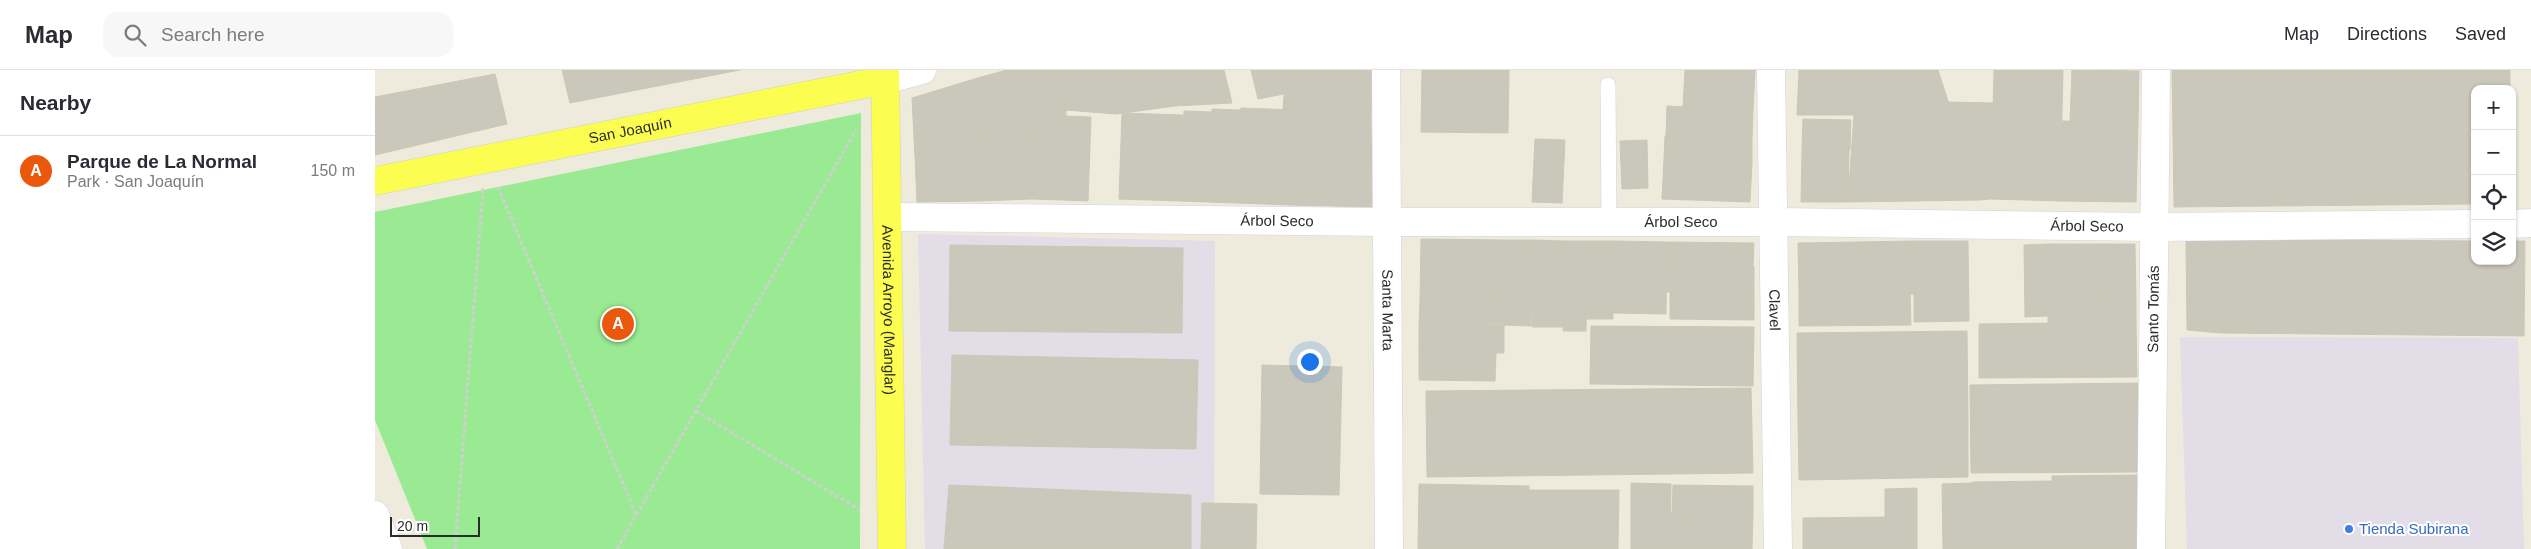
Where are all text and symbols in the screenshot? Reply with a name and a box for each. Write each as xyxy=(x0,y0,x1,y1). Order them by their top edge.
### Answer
search box xyxy=(103,12,453,57)
text: Map xyxy=(25,21,73,48)
icon: search xyxy=(121,21,149,49)
text: Search here xyxy=(161,24,265,45)
text: Map xyxy=(2284,24,2319,44)
text: Directions xyxy=(2347,24,2427,44)
text: Saved xyxy=(2455,24,2506,44)
map controls xyxy=(2471,85,2516,265)
button: + xyxy=(2471,85,2516,130)
text: Nearby xyxy=(20,91,91,114)
street label: San Joaquín xyxy=(587,113,673,147)
button: − xyxy=(2471,130,2516,175)
text: Parque de La Normal xyxy=(67,151,257,172)
text: A xyxy=(30,162,42,179)
text: 150 m xyxy=(311,162,355,179)
text: Park · San Joaquín xyxy=(67,173,204,190)
button: locate xyxy=(2471,175,2516,220)
street label: Árbol Seco xyxy=(1240,212,1314,229)
street label: Árbol Seco xyxy=(1644,213,1718,230)
street label: Árbol Seco xyxy=(2050,217,2124,235)
button: layers xyxy=(2471,220,2516,265)
street label: Avenida Arroyo (Manglar) xyxy=(879,225,899,395)
street label: Santo Tomás xyxy=(2144,265,2162,353)
street label: Santa Marta xyxy=(1379,269,1397,352)
street label: Clavel xyxy=(1766,289,1784,331)
pin: A xyxy=(602,305,634,343)
your location xyxy=(1297,349,1323,375)
scale bar xyxy=(390,514,480,537)
text: 20 m xyxy=(397,518,428,534)
place label: Tienda Subirana xyxy=(2359,520,2469,537)
marker: Tienda Subirana xyxy=(2343,523,2355,535)

